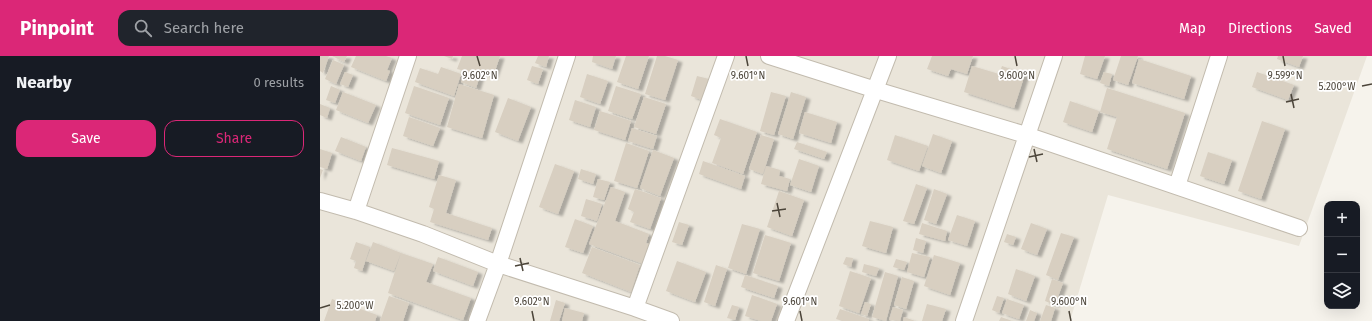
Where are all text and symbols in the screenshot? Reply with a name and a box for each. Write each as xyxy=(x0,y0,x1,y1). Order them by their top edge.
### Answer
search box xyxy=(118,10,398,46)
text: Pinpoint xyxy=(20,17,94,40)
icon: search xyxy=(132,17,154,39)
text: Search here xyxy=(164,19,244,37)
text: Map xyxy=(1179,20,1206,37)
text: Directions xyxy=(1228,20,1292,37)
text: Saved xyxy=(1314,20,1352,37)
text: 9.602°N xyxy=(462,70,498,82)
text: 9.601°N xyxy=(731,70,765,82)
text: 9.600°N xyxy=(999,70,1035,82)
text: 9.599°N xyxy=(1267,70,1303,82)
text: Nearby xyxy=(16,72,71,93)
text: 0 results xyxy=(253,75,304,90)
text: 5.200°W xyxy=(1318,81,1356,93)
button: Save xyxy=(16,120,156,157)
button: Share xyxy=(164,120,304,157)
map controls xyxy=(1324,201,1360,309)
button: + xyxy=(1324,201,1360,237)
button: − xyxy=(1324,237,1360,273)
button: layers xyxy=(1324,273,1360,309)
text: 9.602°N xyxy=(514,296,550,308)
text: 9.601°N xyxy=(783,296,817,308)
text: 9.600°N xyxy=(1051,296,1087,308)
text: 5.200°W xyxy=(336,300,374,312)

